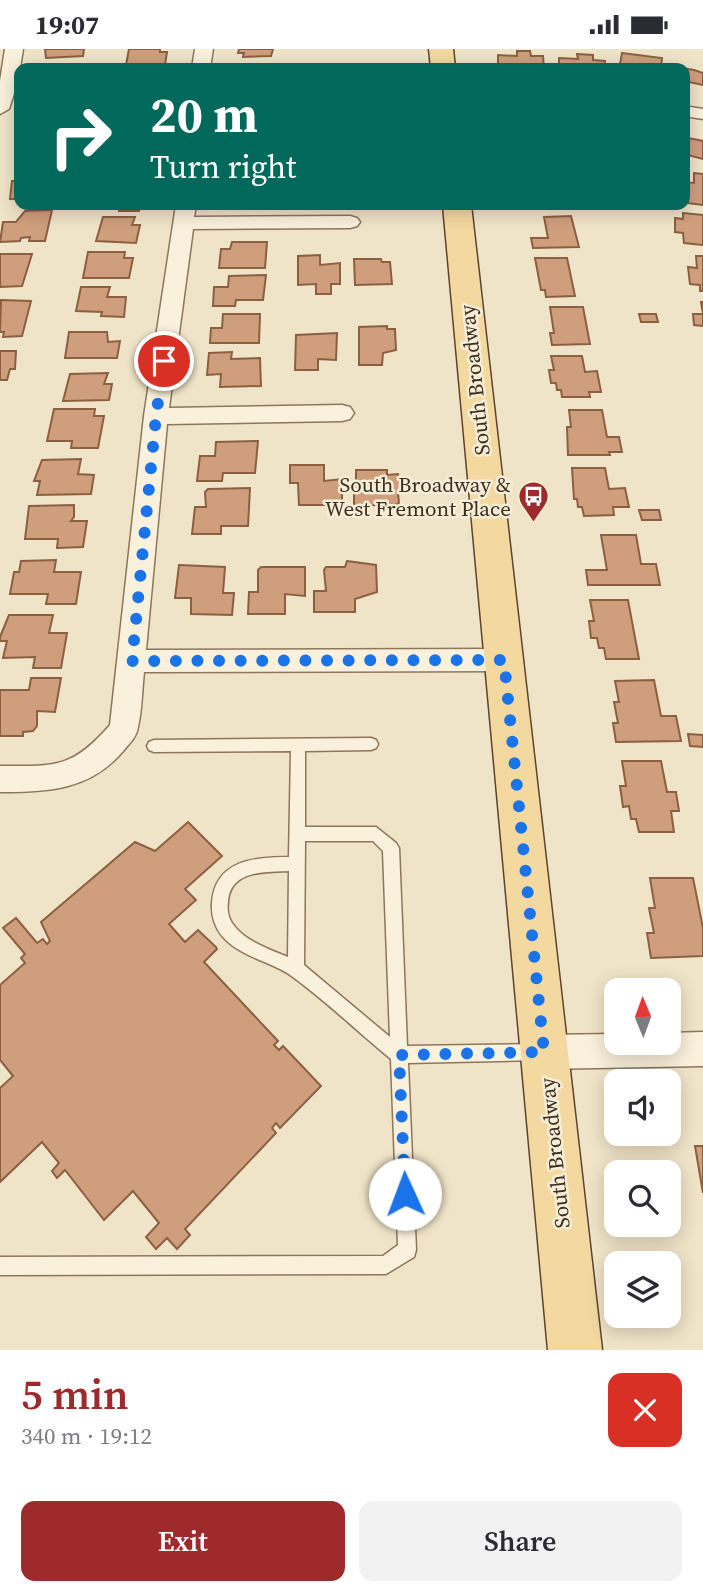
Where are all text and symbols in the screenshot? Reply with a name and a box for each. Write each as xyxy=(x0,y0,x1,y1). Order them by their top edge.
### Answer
text: 19:07 xyxy=(35,7,99,43)
text: 20 m xyxy=(150,81,258,148)
icon: right xyxy=(35,91,126,182)
text: Turn right xyxy=(150,145,296,189)
street label: South Broadway xyxy=(452,303,497,457)
pin xyxy=(134,331,194,391)
icon: arrive xyxy=(145,342,183,380)
place label: South Broadway & West Fremont Place xyxy=(325,470,511,523)
bus stop icon: South Broadway & West Fremont Place xyxy=(517,480,551,524)
north arrow xyxy=(604,978,681,1055)
map controls xyxy=(604,978,681,1328)
button: sound xyxy=(604,1069,681,1146)
street label: South Broadway xyxy=(532,1076,577,1230)
position arrow xyxy=(368,1157,442,1231)
button: search xyxy=(604,1160,681,1237)
button: layers xyxy=(604,1251,681,1328)
text: 5 min xyxy=(21,1365,129,1423)
button: close xyxy=(608,1373,682,1447)
text: 340 m · 19:12 xyxy=(21,1420,152,1452)
button: Exit xyxy=(21,1501,345,1581)
button: Share xyxy=(359,1501,682,1581)

